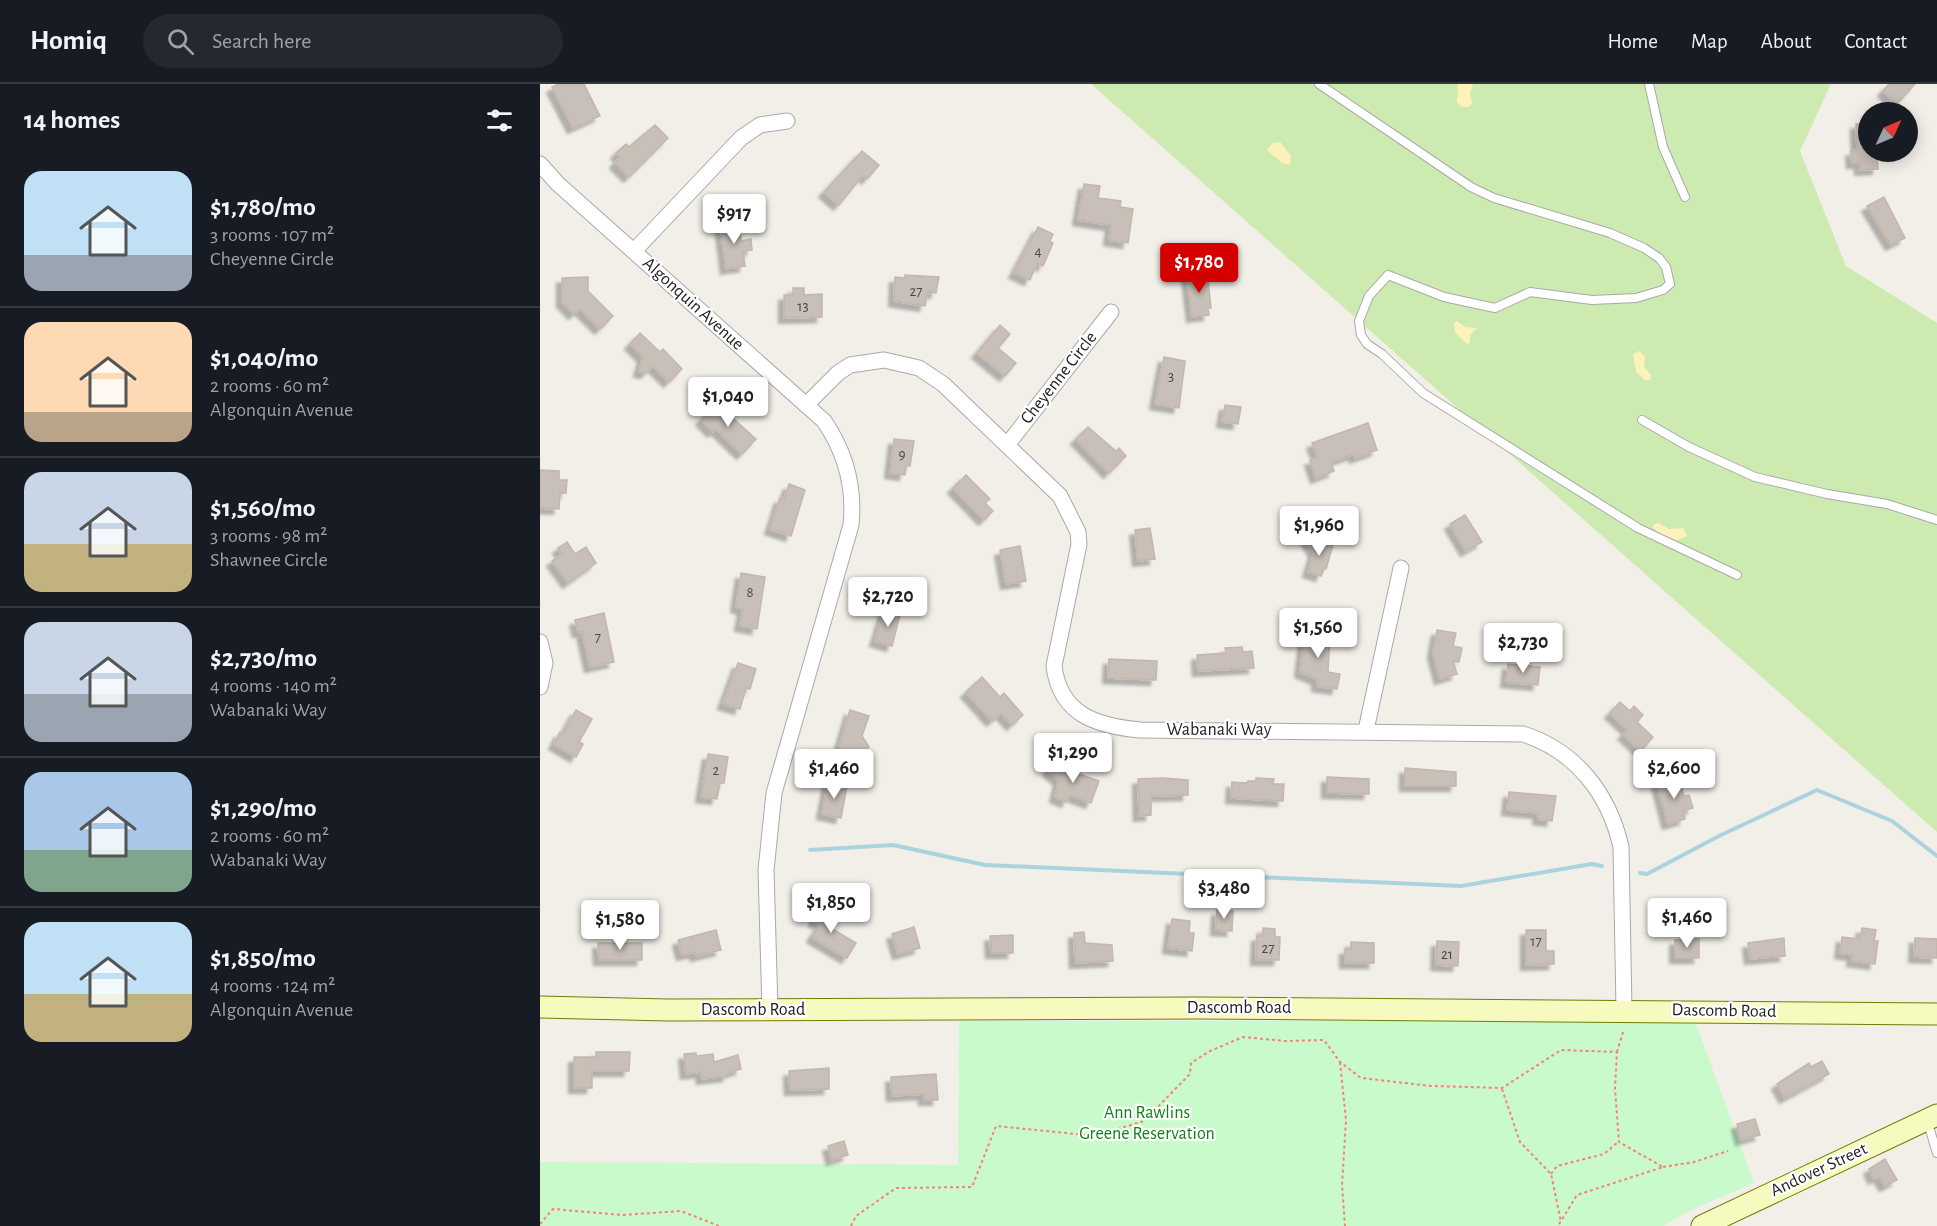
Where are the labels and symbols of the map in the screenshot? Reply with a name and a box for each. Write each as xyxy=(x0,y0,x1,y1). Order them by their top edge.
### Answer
north arrow xyxy=(1858,102,1918,162)
pin: $917 xyxy=(698,194,770,245)
pin: $1,780 xyxy=(1150,243,1248,294)
house number: 4 xyxy=(1034,244,1042,259)
street label: Algonquin Avenue xyxy=(639,254,747,354)
house number: 27 xyxy=(909,284,923,299)
house number: 13 xyxy=(797,299,809,314)
street label: Cheyenne Circle xyxy=(1018,328,1100,428)
house number: 3 xyxy=(1168,369,1174,384)
pin: $1,040 xyxy=(679,377,777,428)
house number: 9 xyxy=(898,447,906,462)
pin: $1,960 xyxy=(1270,506,1368,557)
pin: $2,720 xyxy=(839,577,937,628)
house number: 8 xyxy=(746,585,754,600)
pin: $1,560 xyxy=(1269,608,1367,659)
pin: $2,730 xyxy=(1474,623,1572,674)
house number: 7 xyxy=(595,630,601,645)
street label: Wabanaki Way xyxy=(1167,721,1272,739)
pin: $1,290 xyxy=(1024,733,1122,784)
pin: $1,460 xyxy=(785,749,883,800)
pin: $2,600 xyxy=(1625,749,1723,800)
house number: 2 xyxy=(713,763,720,778)
pin: $3,480 xyxy=(1175,869,1273,920)
pin: $1,850 xyxy=(782,883,880,934)
pin: $1,460 xyxy=(1638,898,1736,949)
pin: $1,580 xyxy=(571,900,669,951)
house number: 17 xyxy=(1530,934,1542,949)
house number: 27 xyxy=(1261,941,1275,956)
house number: 21 xyxy=(1441,947,1453,962)
street label: Dascomb Road xyxy=(1187,999,1291,1017)
street label: Dascomb Road xyxy=(701,1001,805,1019)
street label: Dascomb Road xyxy=(1672,1001,1776,1021)
park label: Ann Rawlins Greene Reservation xyxy=(1079,1104,1215,1143)
street label: Andover Street xyxy=(1768,1140,1870,1200)

